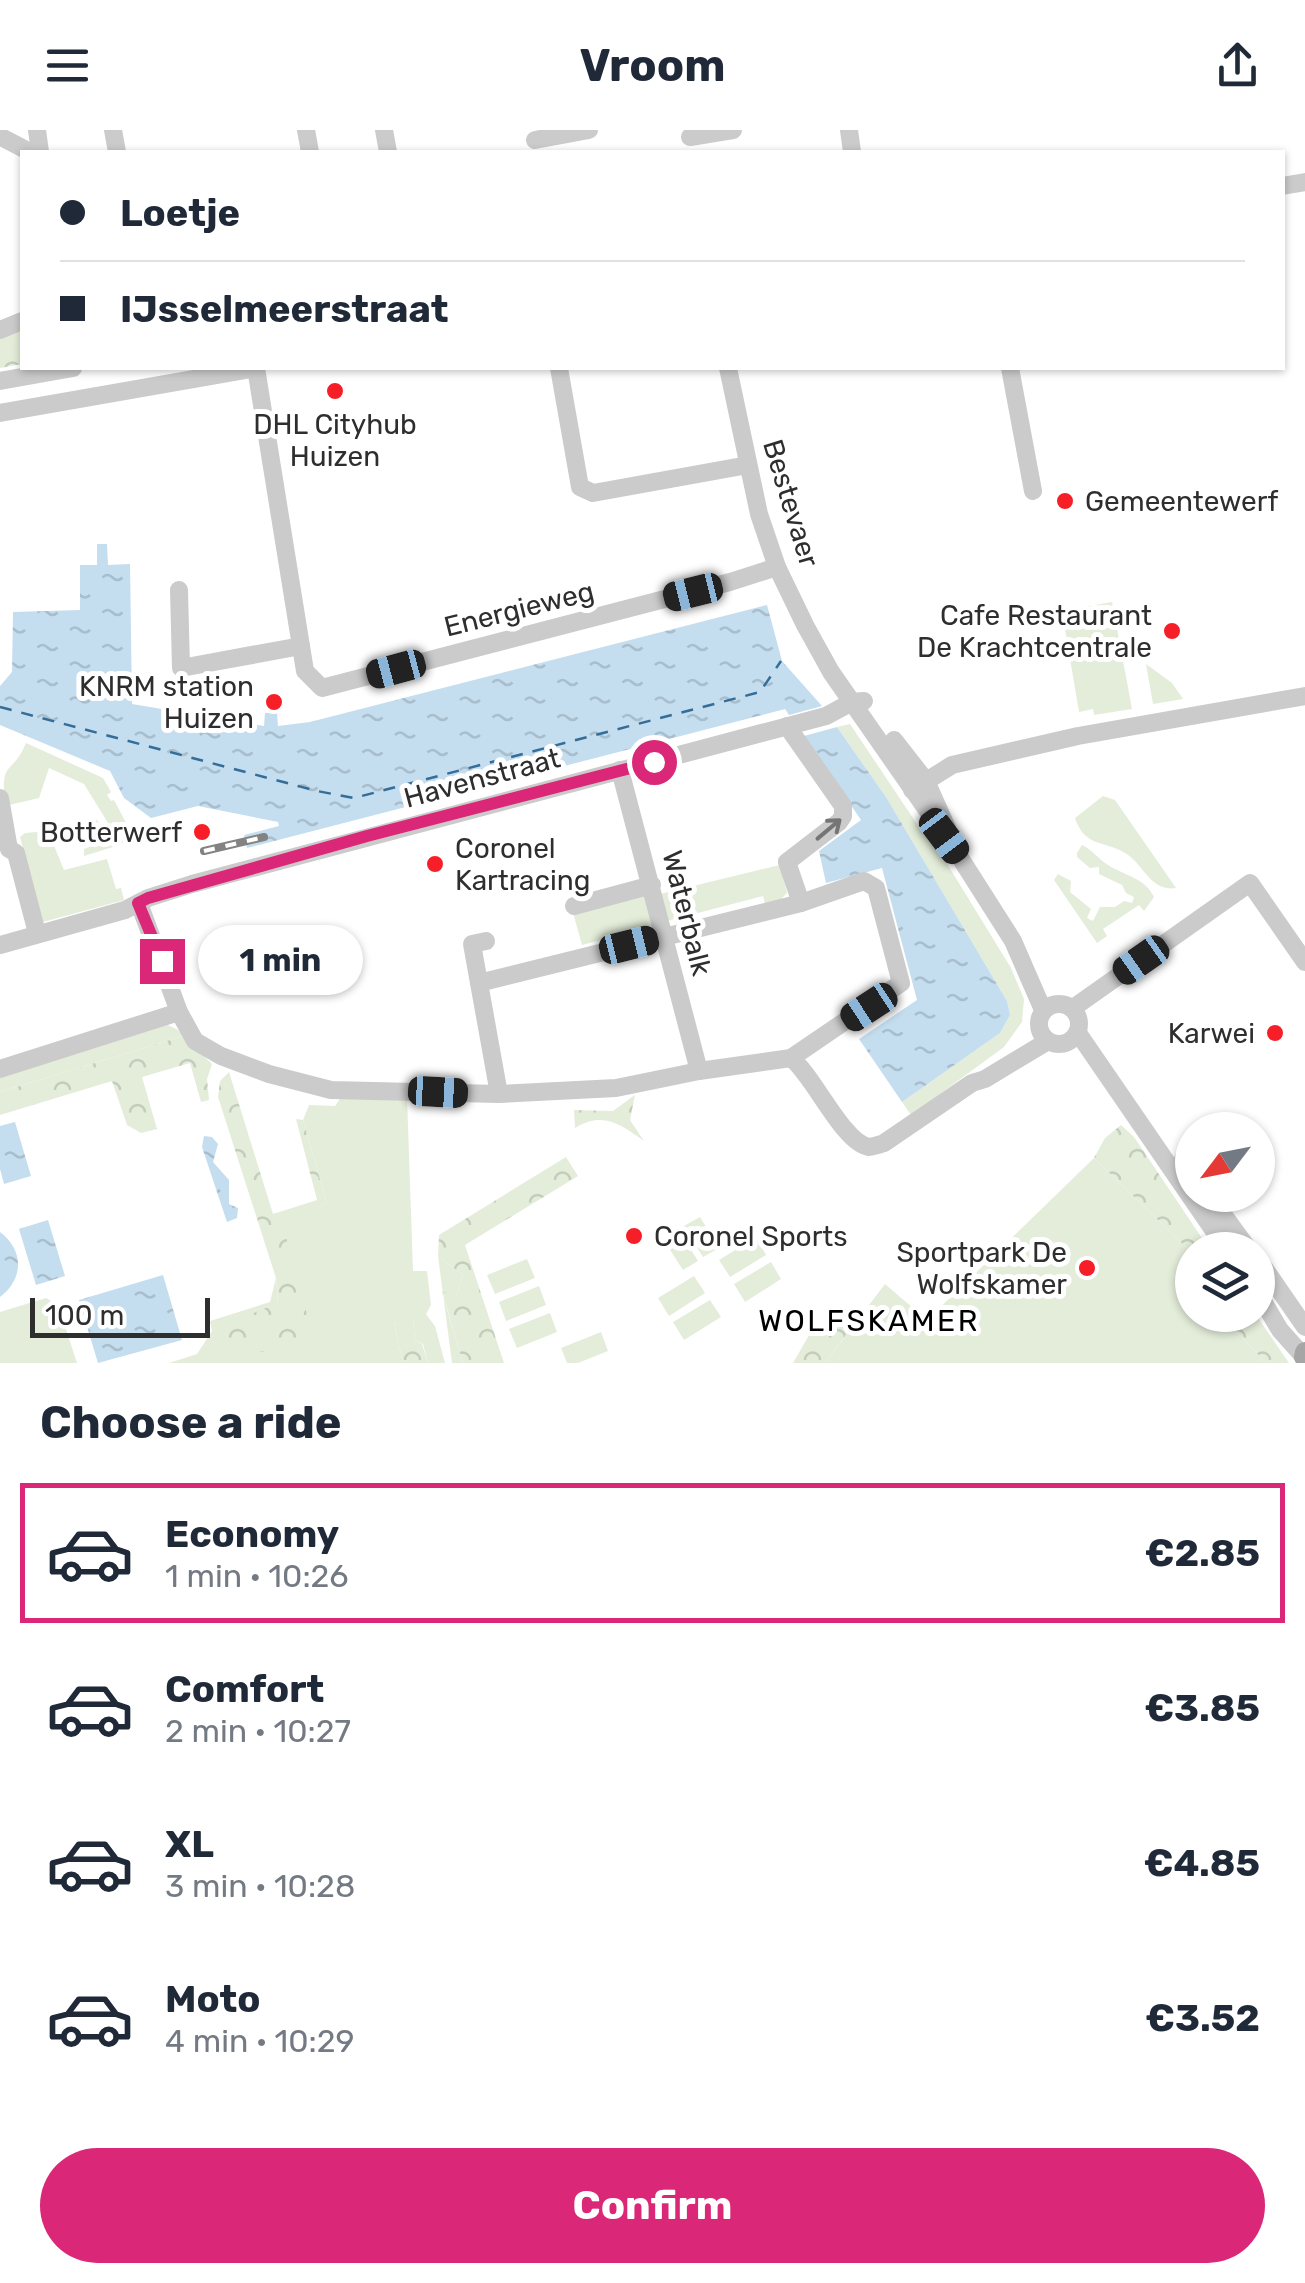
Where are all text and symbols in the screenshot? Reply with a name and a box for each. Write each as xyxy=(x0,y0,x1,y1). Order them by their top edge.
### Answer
icon: menu xyxy=(40,38,95,93)
icon: share xyxy=(1210,38,1265,93)
text: Vroom xyxy=(579,39,726,92)
text: Loetje xyxy=(120,190,240,236)
text: IJsselmeerstraat xyxy=(120,286,448,332)
marker: DHL Cityhub Huizen xyxy=(324,380,346,402)
place label: DHL Cityhub Huizen xyxy=(253,408,417,473)
street label: Bestevaer xyxy=(756,435,826,571)
place label: Gemeentewerf xyxy=(1085,485,1278,518)
marker: Gemeentewerf xyxy=(1054,490,1076,512)
car xyxy=(660,570,726,614)
street label: Energieweg xyxy=(441,574,597,644)
place label: Cafe Restaurant De Krachtcentrale xyxy=(917,599,1152,664)
marker: Cafe Restaurant De Krachtcentrale xyxy=(1161,620,1183,642)
car xyxy=(363,647,429,691)
place label: KNRM station Huizen xyxy=(79,670,254,735)
marker: KNRM station Huizen xyxy=(263,691,285,713)
route start xyxy=(632,740,677,785)
street label: Havenstraat xyxy=(400,741,564,815)
car xyxy=(914,803,974,869)
place label: Botterwerf xyxy=(40,816,182,849)
one-way arrow xyxy=(816,818,841,841)
marker: Botterwerf xyxy=(191,821,213,843)
place label: Coronel Kartracing xyxy=(455,832,590,897)
street label: Waterbalk xyxy=(656,847,719,980)
marker: Coronel Kartracing xyxy=(424,853,446,875)
car xyxy=(596,923,662,967)
callout: 1 min xyxy=(197,926,362,996)
car xyxy=(1108,931,1174,989)
route end xyxy=(140,939,185,984)
text: 1 min xyxy=(240,941,321,979)
car xyxy=(836,978,902,1036)
place label: Karwei xyxy=(1168,1017,1255,1050)
marker: Karwei xyxy=(1264,1022,1286,1044)
car xyxy=(407,1075,469,1109)
north arrow xyxy=(1175,1112,1275,1212)
map controls xyxy=(1175,1112,1275,1332)
place label: Coronel Sports xyxy=(654,1220,848,1253)
marker: Coronel Sports xyxy=(623,1225,645,1247)
button: layers xyxy=(1175,1232,1275,1332)
place label: Sportpark De Wolfskamer xyxy=(896,1236,1067,1301)
marker: Sportpark De Wolfskamer xyxy=(1076,1257,1098,1279)
scale bar xyxy=(30,1293,210,1338)
text: 100 m xyxy=(45,1299,124,1332)
district label: WOLFSKAMER xyxy=(758,1303,980,1339)
text: Choose a ride xyxy=(40,1396,342,1449)
icon: car xyxy=(45,1508,135,1598)
text: Economy xyxy=(165,1511,339,1557)
text: €2.85 xyxy=(1145,1530,1260,1576)
text: 1 min · 10:26 xyxy=(165,1557,349,1595)
icon: car xyxy=(45,1663,135,1753)
text: Comfort xyxy=(165,1666,324,1712)
text: €3.85 xyxy=(1144,1685,1260,1731)
text: 2 min · 10:27 xyxy=(165,1712,351,1750)
icon: car xyxy=(45,1818,135,1908)
text: XL xyxy=(165,1821,214,1867)
text: €4.85 xyxy=(1144,1840,1260,1886)
text: 3 min · 10:28 xyxy=(165,1867,355,1905)
icon: car xyxy=(45,1973,135,2063)
text: Moto xyxy=(165,1976,261,2022)
text: €3.52 xyxy=(1145,1995,1260,2041)
text: 4 min · 10:29 xyxy=(165,2022,355,2060)
button: Confirm xyxy=(40,2148,1265,2263)

